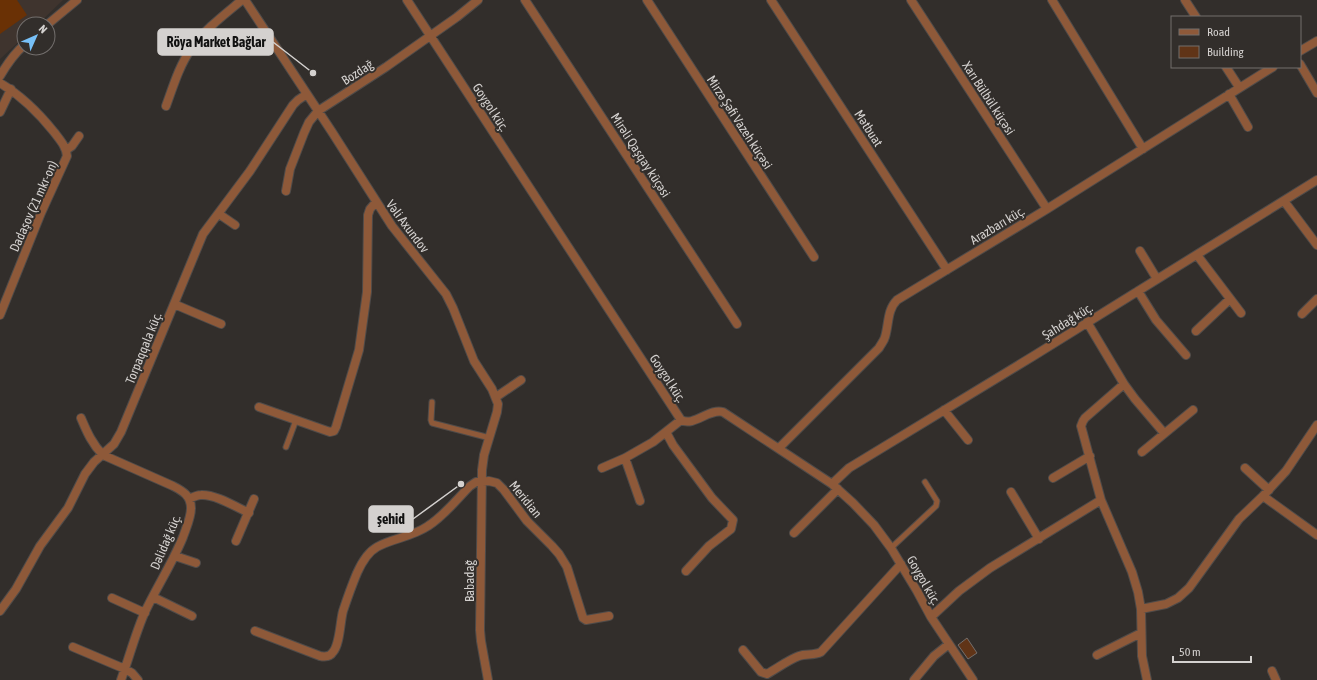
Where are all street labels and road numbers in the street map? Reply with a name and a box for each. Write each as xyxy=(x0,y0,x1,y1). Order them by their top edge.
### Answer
street label: Bozdağ xyxy=(339,57,376,88)
street label: Xarı Bülbül küçəsi xyxy=(959,59,1018,138)
street label: Mirzə Şəfi Vazeh küçəsi xyxy=(704,73,775,172)
street label: Goygol küç. xyxy=(470,81,512,134)
street label: Mətbuat xyxy=(851,107,886,150)
street label: Mirəli Qaşqay küçəsi xyxy=(608,110,673,200)
street label: Dadaşov (21 mkr-on) xyxy=(7,158,60,254)
street label: Vəli Axundov xyxy=(383,197,433,256)
street label: Arazbarı küç. xyxy=(967,203,1027,247)
street label: Şahdağ küç. xyxy=(1039,300,1095,343)
street label: Torpaqqala küç. xyxy=(122,310,165,386)
street label: Goygol küç. xyxy=(647,352,689,405)
street label: Meridian xyxy=(506,478,545,521)
street label: Dəlidağ küç. xyxy=(147,512,184,572)
street label: Goygol küç. xyxy=(904,553,944,607)
street label: Babadağ xyxy=(462,559,477,602)

